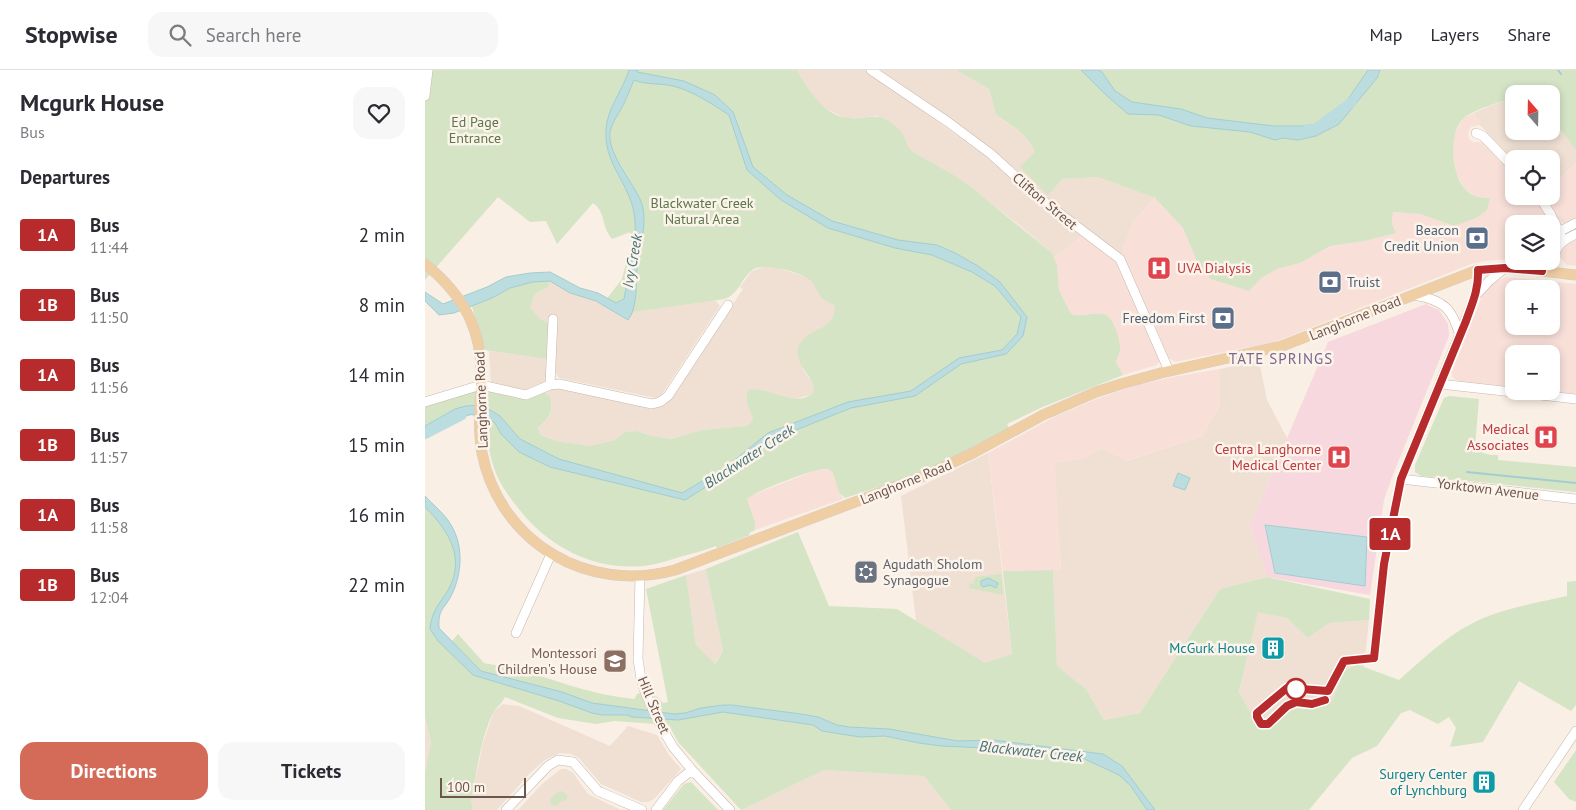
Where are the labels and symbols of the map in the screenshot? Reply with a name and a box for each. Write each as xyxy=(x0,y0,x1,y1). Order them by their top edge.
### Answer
north arrow xyxy=(1505,85,1560,140)
park label: Ed Page Entrance xyxy=(449,113,501,147)
street label: Clifton Street xyxy=(1009,169,1081,234)
park label: Blackwater Creek Natural Area xyxy=(651,194,754,228)
place label: Beacon Credit Union xyxy=(1384,221,1459,255)
bank icon: Beacon Credit Union xyxy=(1464,225,1490,251)
water label: Ivy Creek xyxy=(618,231,646,289)
hospital icon: UVA Dialysis xyxy=(1146,255,1172,281)
place label: UVA Dialysis xyxy=(1177,259,1251,277)
bank icon: Truist xyxy=(1317,269,1343,295)
place label: Truist xyxy=(1347,273,1380,291)
street label: Langhorne Road xyxy=(1307,291,1403,345)
bank icon: Freedom First xyxy=(1210,305,1236,331)
place label: Freedom First xyxy=(1122,309,1205,327)
district label: TATE SPRINGS xyxy=(1229,349,1333,368)
street label: Langhorne Road xyxy=(470,351,492,449)
water label: Blackwater Creek xyxy=(700,419,799,492)
place label: Medical Associates xyxy=(1467,420,1529,454)
hospital icon: Medical Associates xyxy=(1533,424,1559,450)
place label: Centra Langhorne Medical Center xyxy=(1215,440,1321,474)
hospital icon: Centra Langhorne Medical Center xyxy=(1326,444,1352,470)
street label: Langhorne Road xyxy=(858,455,954,509)
street label: Yorktown Avenue xyxy=(1436,474,1540,504)
line badge: 1A xyxy=(1367,518,1413,550)
place label: Agudath Sholom Synagogue xyxy=(883,555,982,589)
synagogue icon: Agudath Sholom Synagogue xyxy=(853,559,879,585)
building icon: McGurk House xyxy=(1260,635,1286,661)
place label: McGurk House xyxy=(1169,639,1255,657)
place label: Montessori Children's House xyxy=(497,644,597,678)
school or university icon: Montessori Children's House xyxy=(602,648,628,674)
street label: Hill Street xyxy=(634,673,674,737)
unlabelled marker xyxy=(1285,678,1307,700)
water label: Blackwater Creek xyxy=(978,736,1085,766)
place label: Surgery Center of Lynchburg xyxy=(1379,765,1467,799)
building icon: Surgery Center of Lynchburg xyxy=(1471,769,1497,795)
scale bar xyxy=(440,775,526,798)

